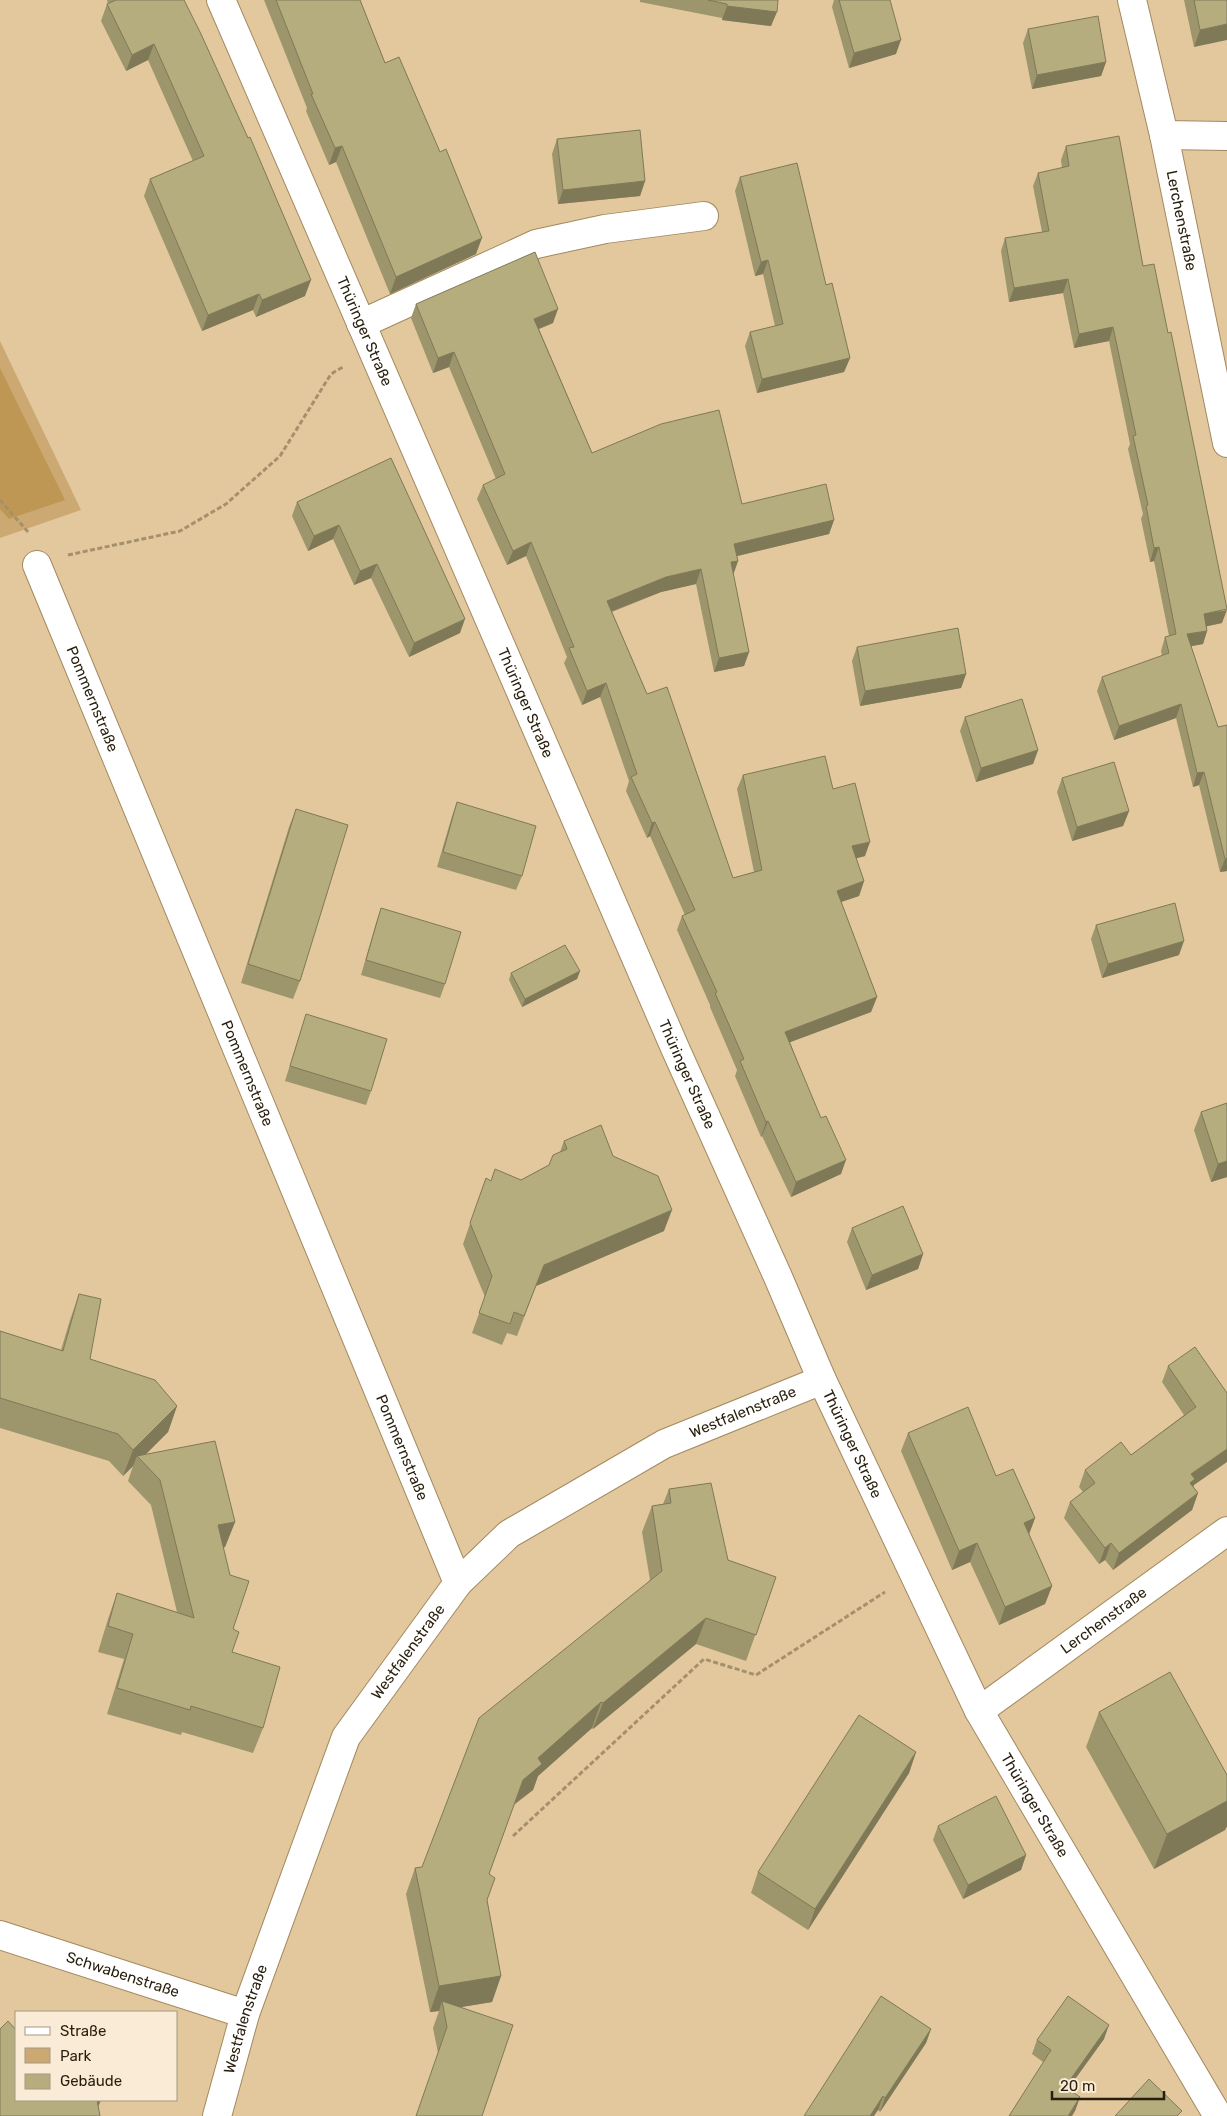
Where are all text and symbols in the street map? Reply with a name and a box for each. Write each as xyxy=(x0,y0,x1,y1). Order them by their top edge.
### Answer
street label: Lerchenstraße xyxy=(1162,169,1201,272)
street label: Thüringer Straße xyxy=(333,274,396,389)
street label: Pommernstraße xyxy=(63,643,122,754)
street label: Thüringer Straße xyxy=(494,645,557,760)
street label: Thüringer Straße xyxy=(655,1017,719,1132)
street label: Pommernstraße xyxy=(217,1018,277,1129)
street label: Westfalenstraße xyxy=(687,1382,799,1442)
street label: Thüringer Straße xyxy=(819,1387,886,1501)
street label: Pommernstraße xyxy=(372,1392,432,1503)
street label: Lerchenstraße xyxy=(1057,1583,1150,1658)
street label: Westfalenstraße xyxy=(367,1601,449,1703)
street label: Thüringer Straße xyxy=(997,1750,1072,1861)
street label: Schwabenstraße xyxy=(64,1948,182,2001)
street label: Westfalenstraße xyxy=(220,1962,271,2076)
legend xyxy=(15,2011,178,2101)
text: Straße xyxy=(60,2022,106,2040)
text: Park xyxy=(60,2047,91,2065)
scale bar xyxy=(1052,2068,1164,2100)
text: Gebäude xyxy=(60,2072,122,2090)
text: 20 m xyxy=(1060,2077,1095,2095)

